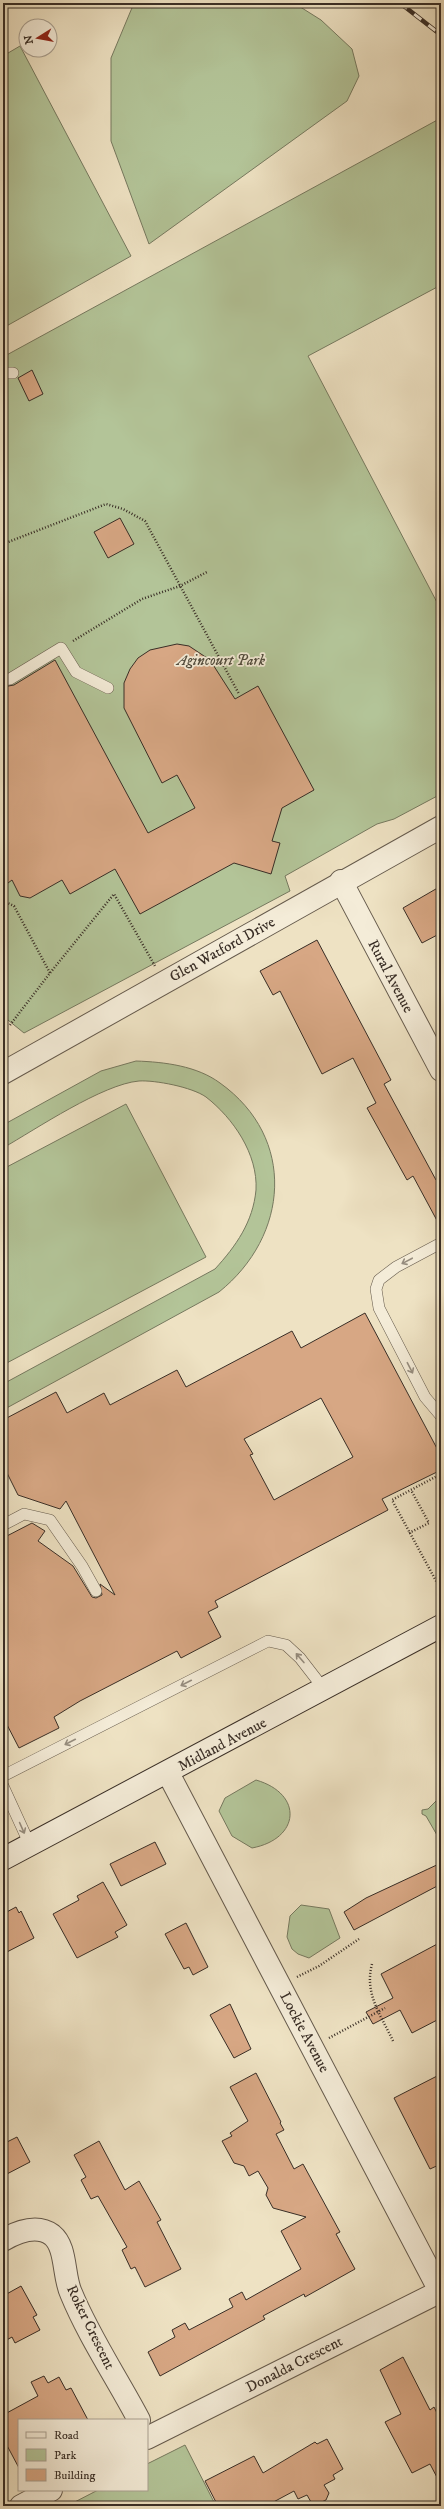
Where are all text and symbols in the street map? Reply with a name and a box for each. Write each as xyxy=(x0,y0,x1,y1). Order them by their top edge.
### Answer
north arrow xyxy=(18,18,58,58)
text: N xyxy=(21,34,37,45)
park label: Agincourt Park xyxy=(175,651,266,670)
street label: Glen Watford Drive xyxy=(166,913,278,986)
street label: Rural Avenue xyxy=(363,936,418,1016)
one-way arrow xyxy=(401,1258,413,1266)
one-way arrow xyxy=(407,1362,414,1374)
one-way arrow xyxy=(295,1653,304,1664)
one-way arrow xyxy=(180,1680,192,1687)
street label: Midland Avenue xyxy=(175,1713,270,1776)
one-way arrow xyxy=(64,1738,76,1746)
one-way arrow xyxy=(19,1822,26,1834)
street label: Lockie Avenue xyxy=(275,1989,334,2076)
street label: Roker Crescent xyxy=(62,2282,119,2373)
street label: Donalda Crescent xyxy=(243,2332,346,2397)
legend xyxy=(18,2419,148,2491)
text: Road xyxy=(54,2428,79,2443)
text: Park xyxy=(54,2448,76,2463)
text: Building xyxy=(54,2468,95,2483)

